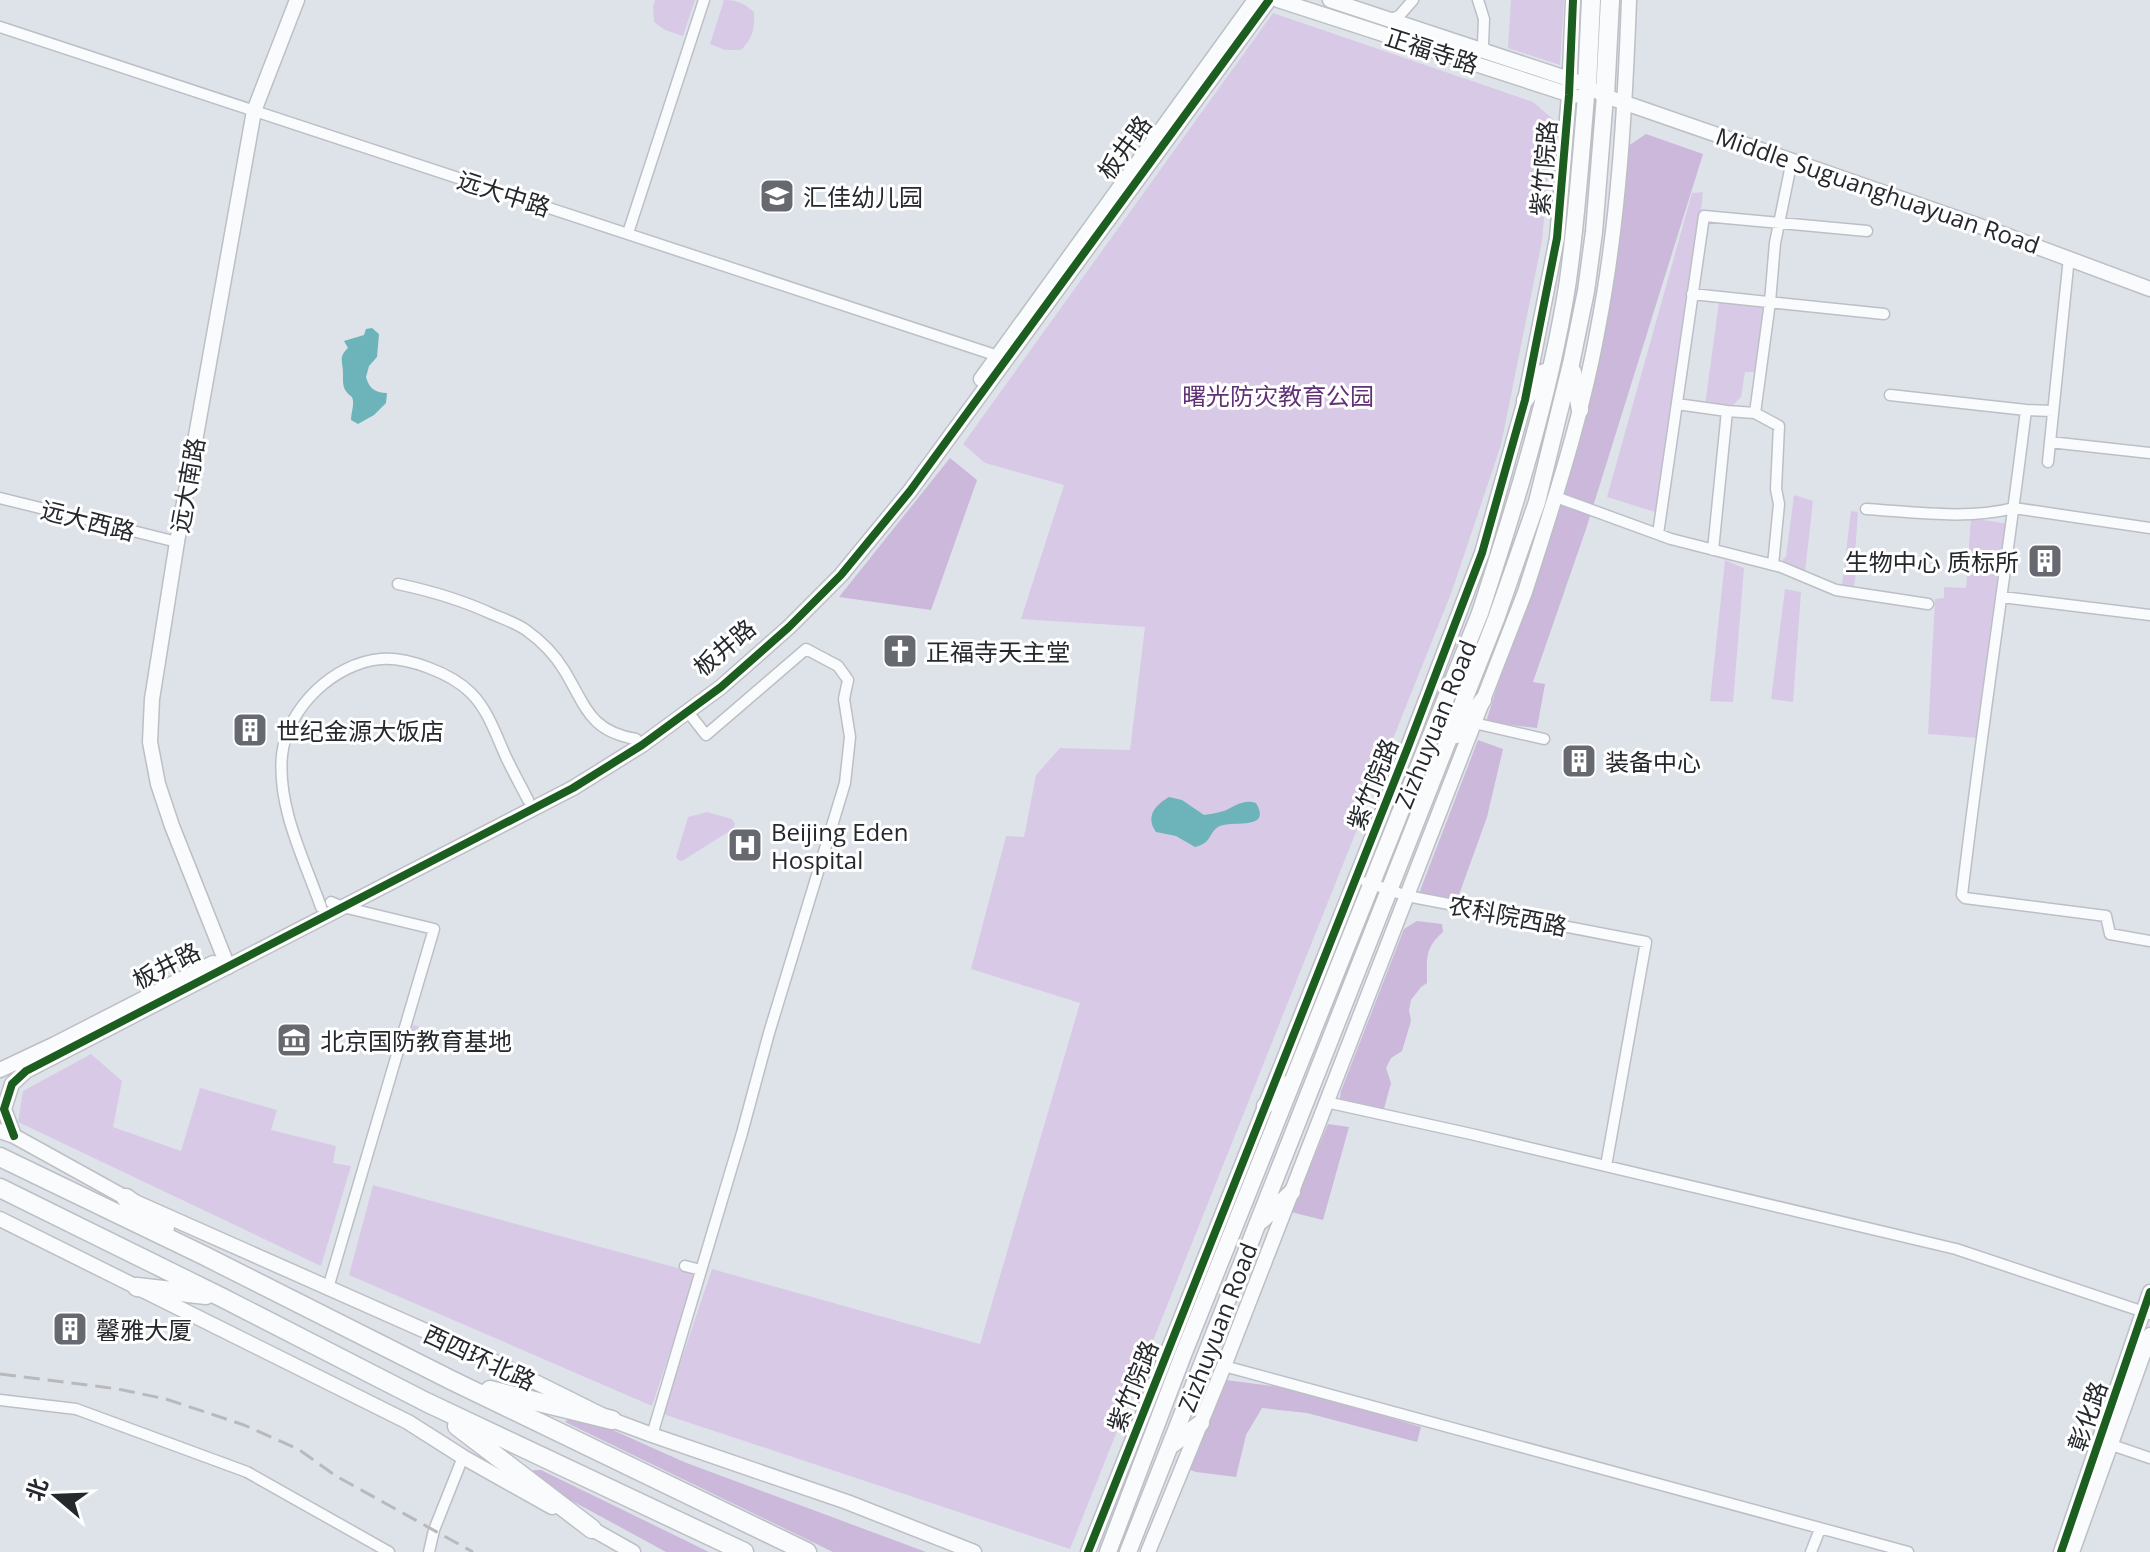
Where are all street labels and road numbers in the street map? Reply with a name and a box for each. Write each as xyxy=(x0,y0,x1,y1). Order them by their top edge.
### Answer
street label: 正福寺路 xyxy=(1381,19,1483,81)
street label: 板井路 xyxy=(1089,108,1159,186)
street label: 紫竹院路 xyxy=(1522,119,1564,217)
street label: Middle Suguanghuayuan Road xyxy=(1712,119,2044,261)
street label: 远大中路 xyxy=(453,162,555,224)
street label: 远大南路 xyxy=(162,435,212,535)
street label: 远大西路 xyxy=(37,492,139,548)
street label: 板井路 xyxy=(686,611,762,683)
street label: Zizhuyuan Road xyxy=(1386,635,1484,813)
street label: 紫竹院路 xyxy=(1339,733,1405,835)
street label: 农科院西路 xyxy=(1446,887,1570,943)
street label: 板井路 xyxy=(126,934,206,996)
street label: Zizhuyuan Road xyxy=(1170,1238,1264,1416)
street label: 西四环北路 xyxy=(419,1317,541,1397)
street label: 紫竹院路 xyxy=(1099,1335,1165,1437)
street label: 彰化路 xyxy=(2060,1377,2114,1455)

